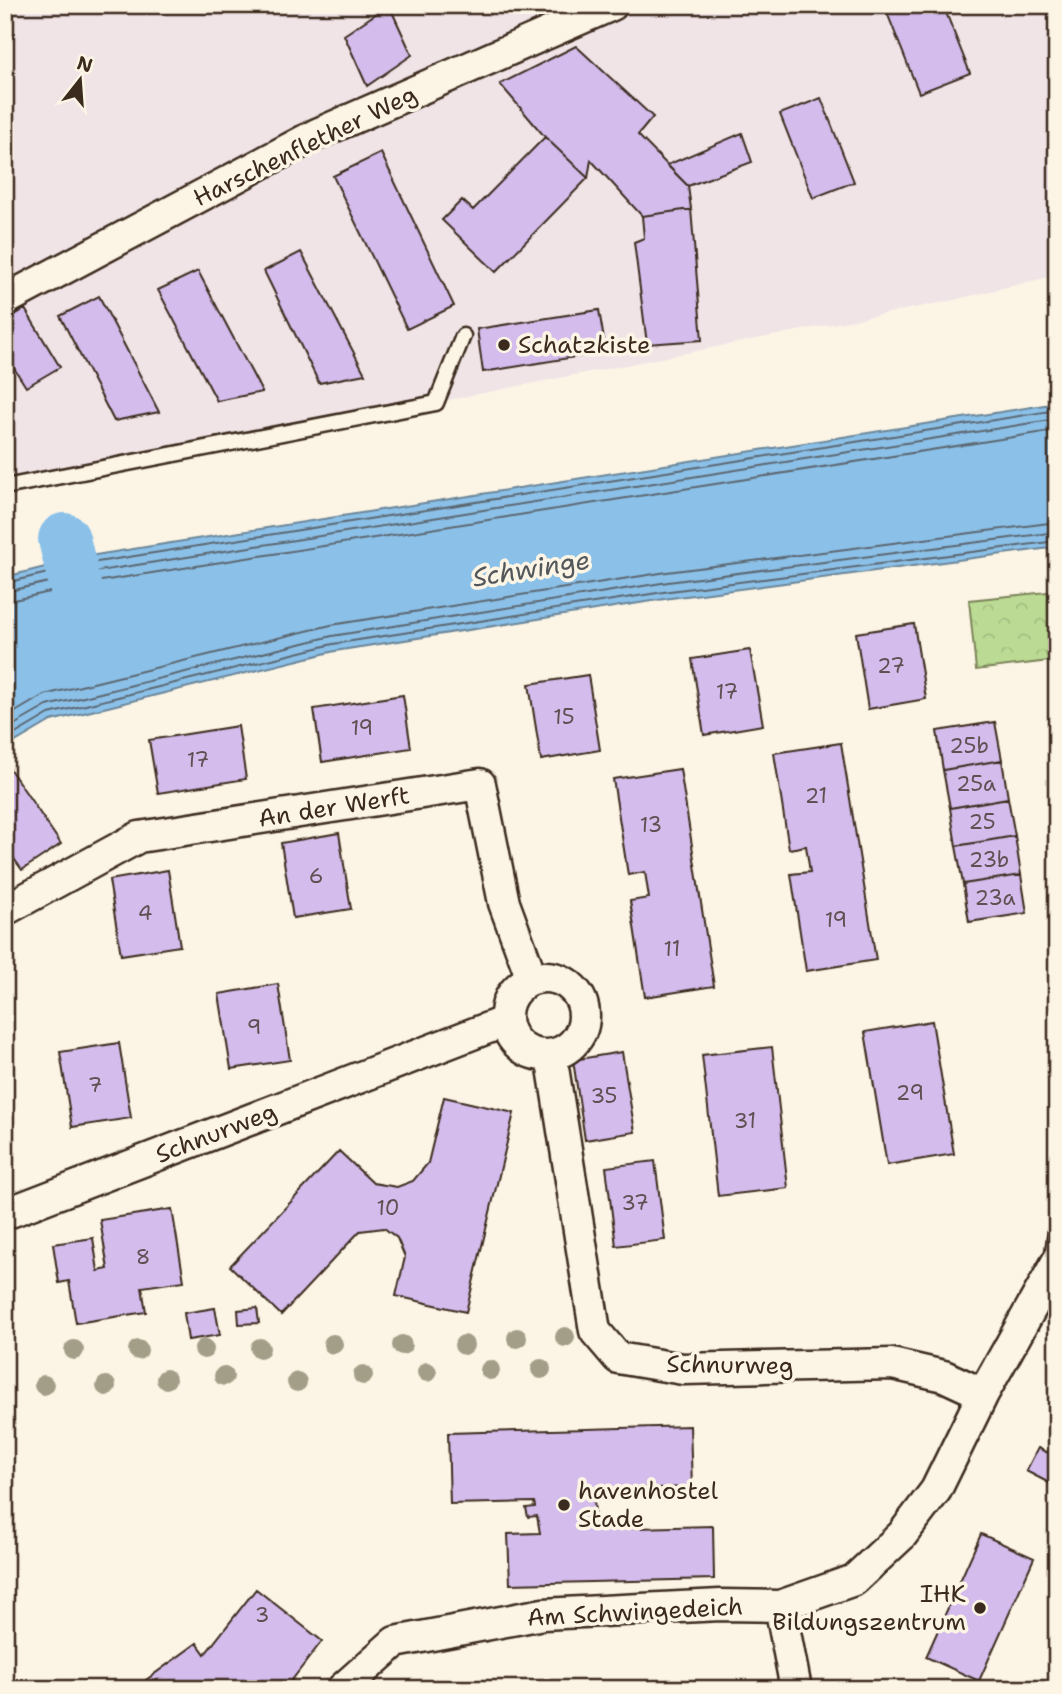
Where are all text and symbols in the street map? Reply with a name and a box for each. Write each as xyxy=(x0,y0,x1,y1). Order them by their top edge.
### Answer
north arrow xyxy=(46,46,116,116)
text: N xyxy=(74,50,96,78)
street label: Harschenflether Weg xyxy=(188,78,422,214)
place label: Schatzkiste xyxy=(518,329,650,361)
marker: Schatzkiste xyxy=(496,337,512,353)
water label: Schwinge xyxy=(470,541,592,595)
house number: 27 xyxy=(877,652,905,680)
house number: 17 xyxy=(716,678,738,706)
house number: 15 xyxy=(553,703,575,731)
house number: 19 xyxy=(351,714,373,742)
house number: 25b xyxy=(949,732,989,760)
house number: 17 xyxy=(187,746,209,774)
house number: 25a xyxy=(956,770,996,798)
street label: An der Werft xyxy=(256,779,412,835)
house number: 21 xyxy=(805,782,827,810)
house number: 25 xyxy=(968,808,996,836)
house number: 13 xyxy=(640,811,662,839)
house number: 23b xyxy=(969,846,1009,874)
house number: 6 xyxy=(309,862,323,890)
house number: 23a xyxy=(975,884,1015,912)
house number: 4 xyxy=(138,899,152,927)
house number: 19 xyxy=(825,906,847,934)
house number: 11 xyxy=(664,935,680,963)
house number: 9 xyxy=(247,1013,261,1041)
house number: 7 xyxy=(88,1071,102,1099)
house number: 29 xyxy=(896,1079,924,1107)
house number: 35 xyxy=(591,1082,617,1110)
street label: Schnurweg xyxy=(151,1095,281,1171)
house number: 31 xyxy=(734,1107,756,1135)
house number: 37 xyxy=(621,1189,649,1217)
house number: 10 xyxy=(377,1194,399,1222)
house number: 8 xyxy=(136,1243,150,1271)
street label: Schnurweg xyxy=(666,1348,794,1382)
place label: havenhostel Stade xyxy=(578,1475,719,1535)
marker: havenhostel Stade xyxy=(556,1497,572,1513)
place label: IHK Bildungszentrum xyxy=(772,1578,966,1638)
street label: Am Schwingedeich xyxy=(526,1590,744,1634)
marker: IHK Bildungszentrum xyxy=(972,1600,988,1616)
house number: 3 xyxy=(255,1601,269,1629)

